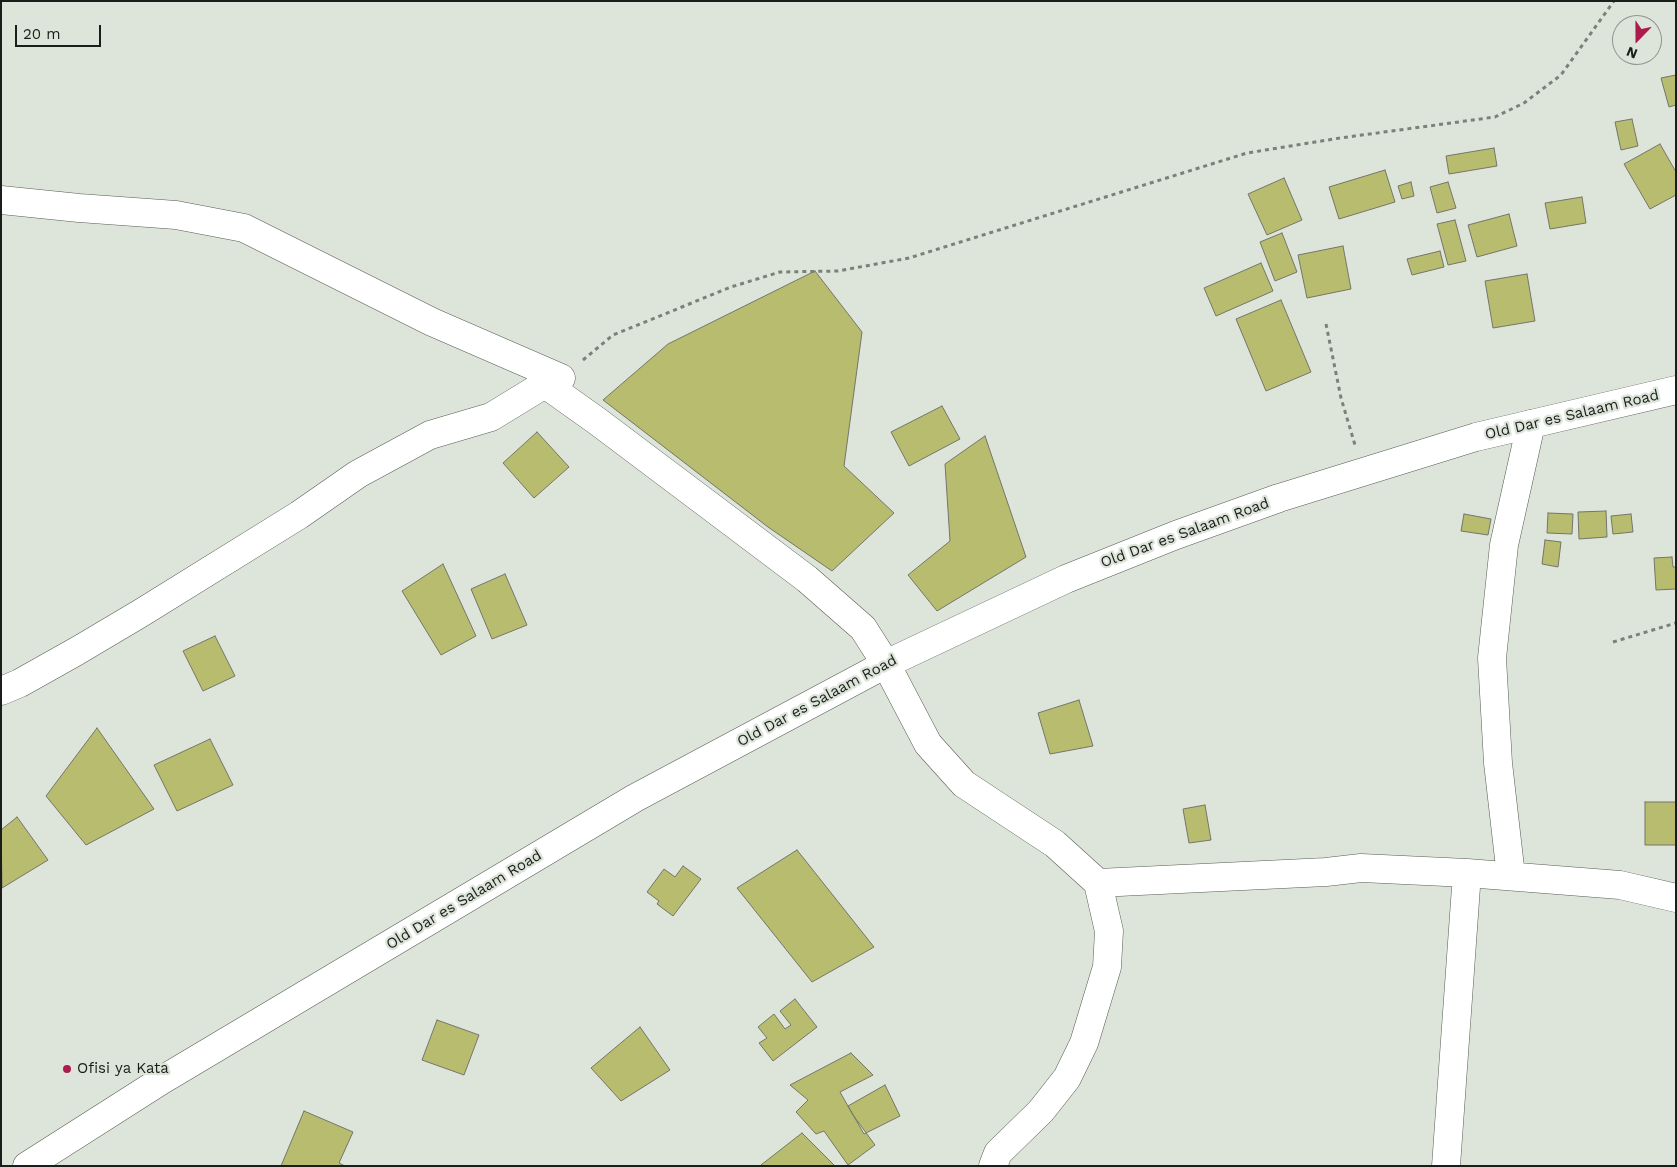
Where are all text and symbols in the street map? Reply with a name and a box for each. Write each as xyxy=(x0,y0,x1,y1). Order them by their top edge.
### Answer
scale bar xyxy=(18,15,104,47)
north arrow xyxy=(1612,15,1662,65)
text: 20 m xyxy=(23,25,61,43)
text: N xyxy=(1624,44,1640,62)
street label: Old Dar es Salaam Road xyxy=(1483,386,1661,444)
street label: Old Dar es Salaam Road xyxy=(1098,494,1272,572)
street label: Old Dar es Salaam Road xyxy=(734,651,900,751)
street label: Old Dar es Salaam Road xyxy=(383,846,545,954)
place label: Ofisi ya Kata xyxy=(77,1060,169,1078)
marker: Ofisi ya Kata xyxy=(61,1063,73,1075)

